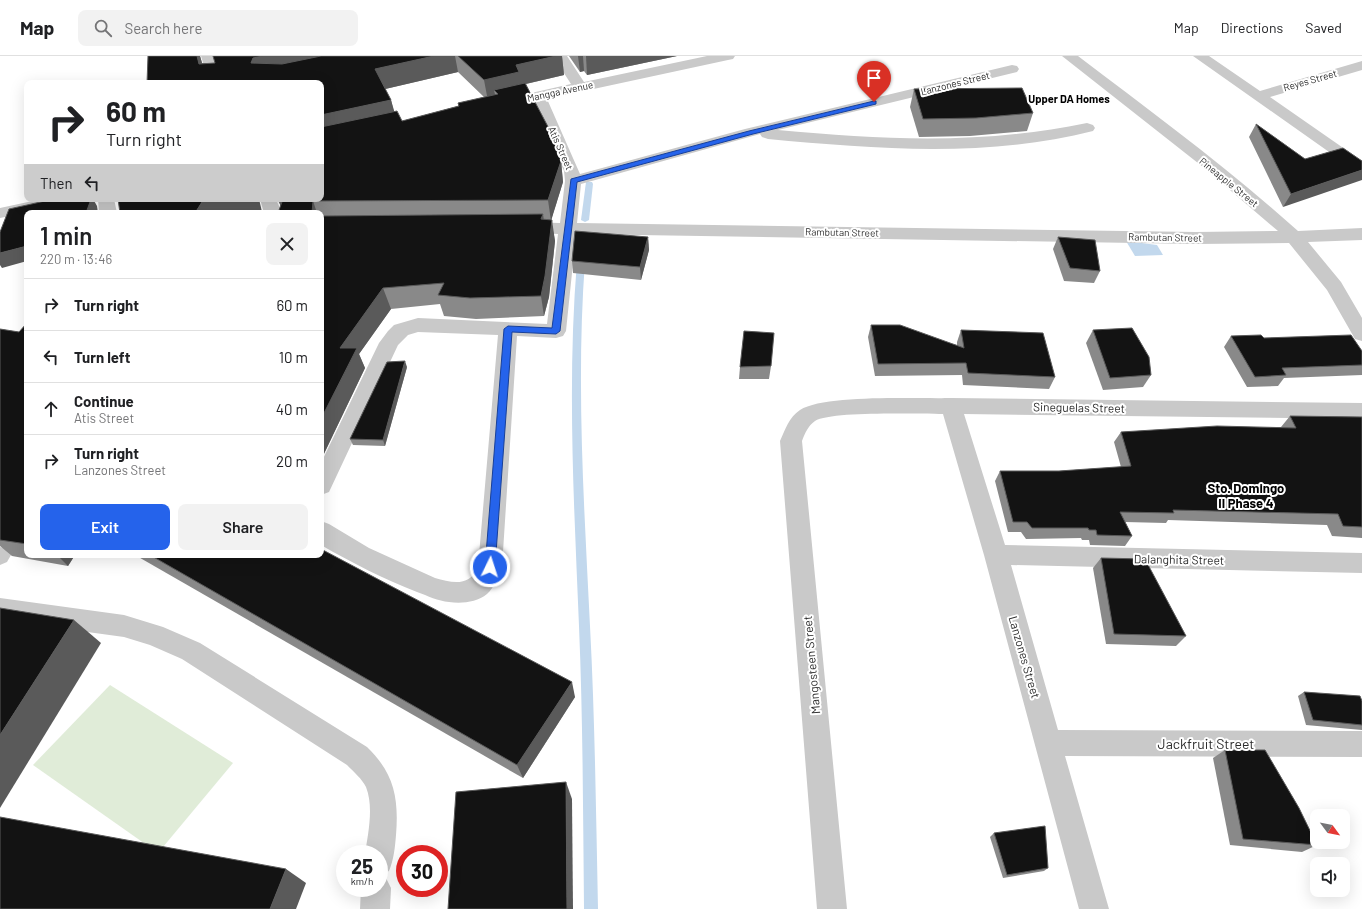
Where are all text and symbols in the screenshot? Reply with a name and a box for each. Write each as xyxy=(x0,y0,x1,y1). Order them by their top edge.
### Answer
search box xyxy=(78,10,358,46)
text: Map xyxy=(20,16,54,39)
icon: search xyxy=(92,17,114,39)
text: Search here xyxy=(124,19,202,37)
text: Map xyxy=(1174,19,1199,36)
text: Directions xyxy=(1221,19,1283,36)
text: Saved xyxy=(1305,19,1342,36)
pin xyxy=(857,61,891,102)
icon: arrive xyxy=(863,67,885,89)
street label: Reyes Street xyxy=(1282,67,1338,93)
street label: Lanzones Street xyxy=(919,69,991,97)
street label: Mangga Avenue xyxy=(526,78,594,104)
district label: Upper DA Homes xyxy=(1028,92,1110,105)
text: 60 m xyxy=(106,94,166,128)
icon: right xyxy=(40,96,92,148)
street label: Atis Street xyxy=(546,124,576,172)
text: Turn right xyxy=(106,128,182,150)
street label: Pineapple Street xyxy=(1197,155,1261,210)
icon: left xyxy=(81,172,103,194)
text: Then xyxy=(40,174,73,192)
text: 1 min xyxy=(40,221,92,250)
button: close xyxy=(266,223,308,265)
street label: Rambutan Street xyxy=(805,225,879,239)
street label: Rambutan Street xyxy=(1128,230,1202,244)
text: 220 m · 13:46 xyxy=(40,251,112,267)
icon: right xyxy=(40,294,62,316)
text: Turn right xyxy=(74,296,139,314)
text: 60 m xyxy=(276,296,308,314)
icon: left xyxy=(40,346,62,368)
text: Turn left xyxy=(74,348,130,366)
text: 10 m xyxy=(279,348,308,366)
text: Continue xyxy=(74,392,134,410)
icon: ahead xyxy=(40,398,62,420)
street label: Sineguelas Street xyxy=(1033,399,1125,415)
text: 40 m xyxy=(276,400,308,418)
text: Atis Street xyxy=(74,410,134,426)
text: Turn right xyxy=(74,444,139,462)
icon: right xyxy=(40,450,62,472)
text: 20 m xyxy=(276,452,308,470)
text: Lanzones Street xyxy=(74,462,166,478)
district label: Sto. Domingo II Phase 4 xyxy=(1208,480,1284,511)
button: Exit xyxy=(40,504,170,550)
button: Share xyxy=(178,504,308,550)
position arrow xyxy=(469,546,511,588)
street label: Dalanghita Street xyxy=(1134,551,1224,567)
street label: Lanzones Street xyxy=(1007,614,1043,700)
street label: Mangosteen Street xyxy=(800,615,822,715)
street label: Jackfruit Street xyxy=(1158,735,1254,752)
north arrow xyxy=(1310,809,1350,849)
map controls xyxy=(1310,809,1350,897)
speed limit sign: 30 xyxy=(396,845,448,897)
text: 25 xyxy=(351,854,373,878)
button: sound xyxy=(1310,857,1350,897)
text: km/h xyxy=(351,875,373,887)

